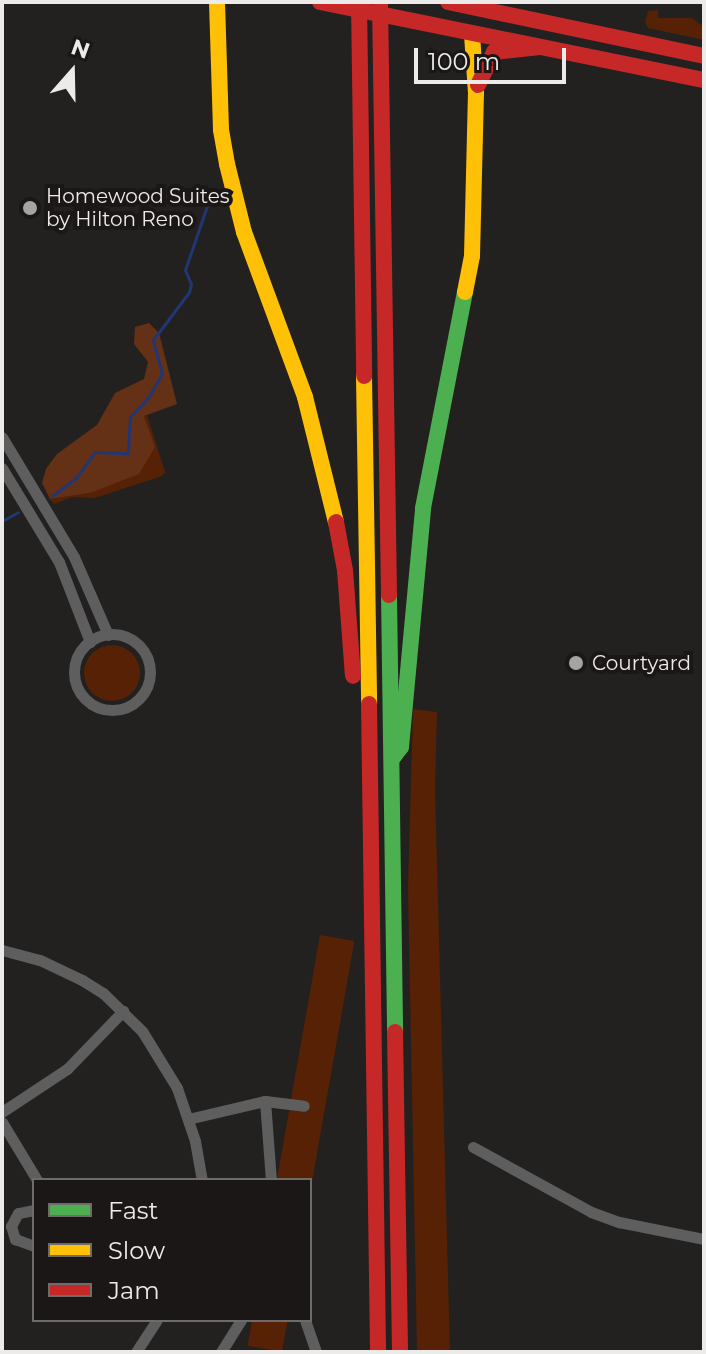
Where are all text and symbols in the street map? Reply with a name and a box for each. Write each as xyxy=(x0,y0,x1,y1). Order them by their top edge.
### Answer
north arrow xyxy=(32,32,112,112)
scale bar xyxy=(418,32,570,82)
text: N xyxy=(67,33,93,65)
text: 100 m xyxy=(428,47,500,76)
place label: Homewood Suites by Hilton Reno xyxy=(46,184,230,231)
marker: Homewood Suites by Hilton Reno xyxy=(21,199,39,217)
place label: Courtyard xyxy=(592,651,691,675)
marker: Courtyard xyxy=(567,654,585,672)
legend xyxy=(32,1178,312,1322)
text: Fast xyxy=(108,1196,158,1225)
text: Slow xyxy=(108,1236,165,1265)
text: Jam xyxy=(108,1276,160,1305)

